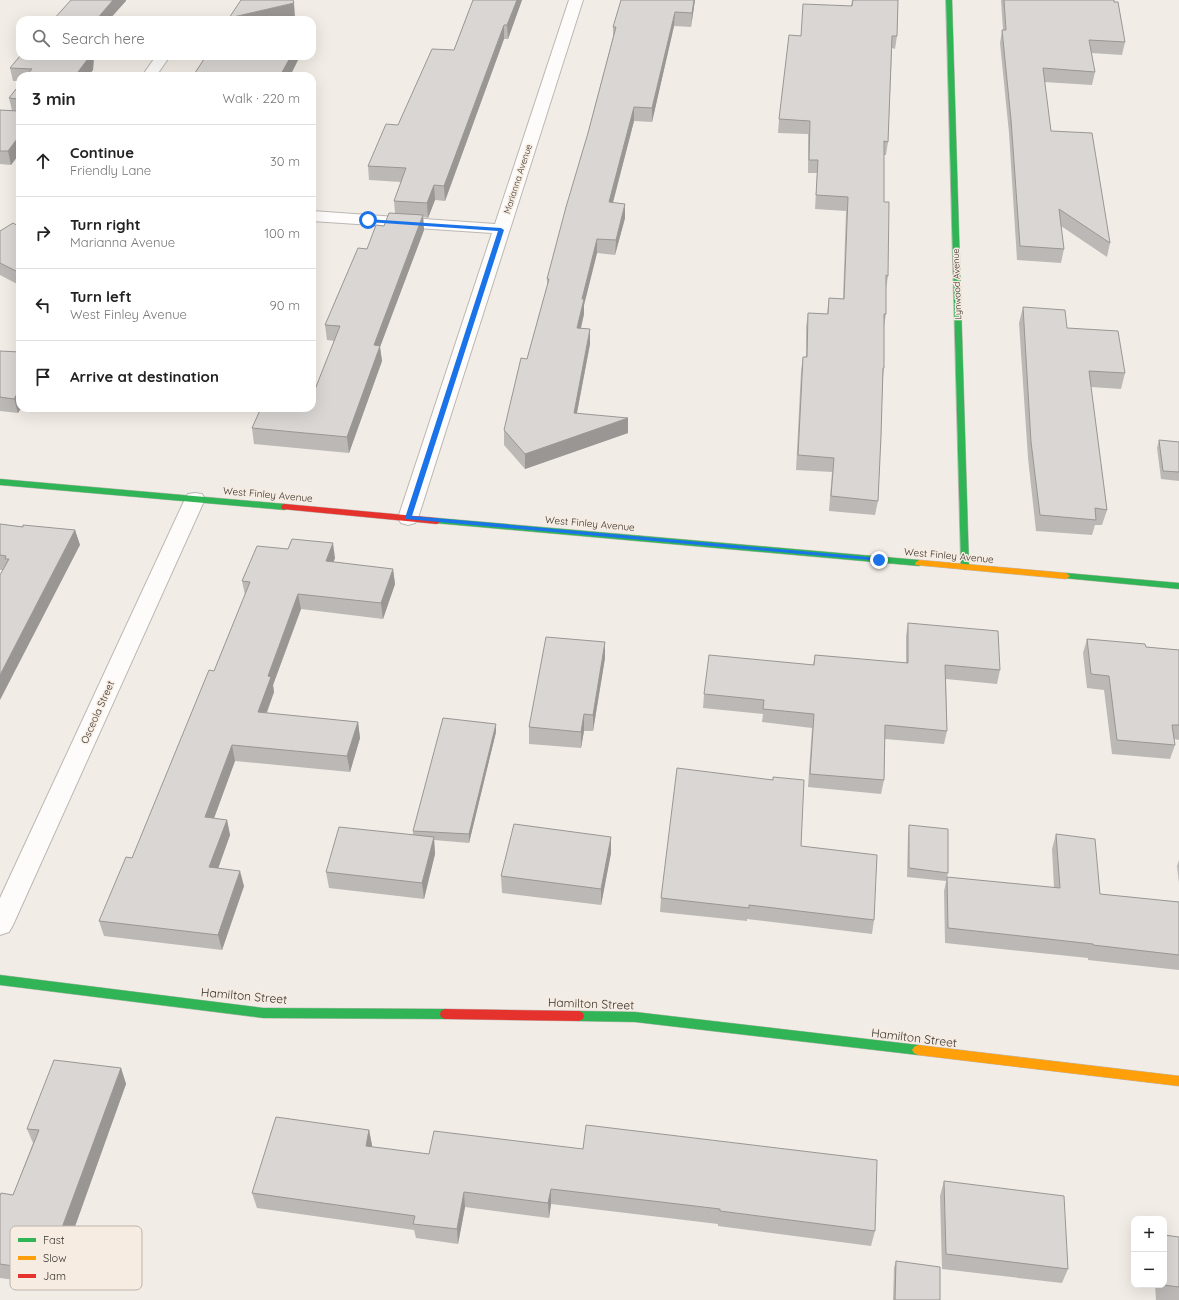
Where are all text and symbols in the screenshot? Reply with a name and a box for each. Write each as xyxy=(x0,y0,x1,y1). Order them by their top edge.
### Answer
search box xyxy=(16,16,316,60)
icon: search xyxy=(30,27,52,49)
text: Search here xyxy=(62,29,145,48)
text: 3 min xyxy=(32,88,76,109)
text: Walk · 220 m xyxy=(223,90,300,106)
text: Continue xyxy=(70,143,134,162)
street label: Marianna Avenue xyxy=(501,143,534,215)
icon: ahead xyxy=(32,150,54,172)
text: 30 m xyxy=(270,153,300,169)
text: Friendly Lane xyxy=(70,162,151,178)
route start xyxy=(359,211,377,229)
text: Turn right xyxy=(70,215,141,234)
icon: right xyxy=(32,222,54,244)
text: 100 m xyxy=(264,225,300,241)
text: Marianna Avenue xyxy=(70,234,175,250)
street label: Lynwood Avenue xyxy=(950,248,963,320)
text: Turn left xyxy=(70,287,132,306)
icon: left xyxy=(32,294,54,316)
text: 90 m xyxy=(270,297,300,313)
text: West Finley Avenue xyxy=(70,306,187,322)
icon: arrive xyxy=(32,366,54,388)
text: Arrive at destination xyxy=(70,367,219,386)
street label: West Finley Avenue xyxy=(223,484,314,505)
street label: West Finley Avenue xyxy=(545,513,636,534)
street label: West Finley Avenue xyxy=(904,545,995,566)
route end xyxy=(870,551,888,569)
street label: Osceola Street xyxy=(78,678,117,746)
street label: Hamilton Street xyxy=(200,984,288,1007)
street label: Hamilton Street xyxy=(548,994,634,1013)
street label: Hamilton Street xyxy=(870,1025,958,1050)
map controls xyxy=(1131,1216,1167,1288)
button: + xyxy=(1131,1216,1167,1252)
legend xyxy=(10,1226,142,1290)
text: Fast xyxy=(43,1233,65,1247)
text: Slow xyxy=(43,1251,67,1265)
button: − xyxy=(1131,1252,1167,1288)
text: Jam xyxy=(43,1269,66,1283)

